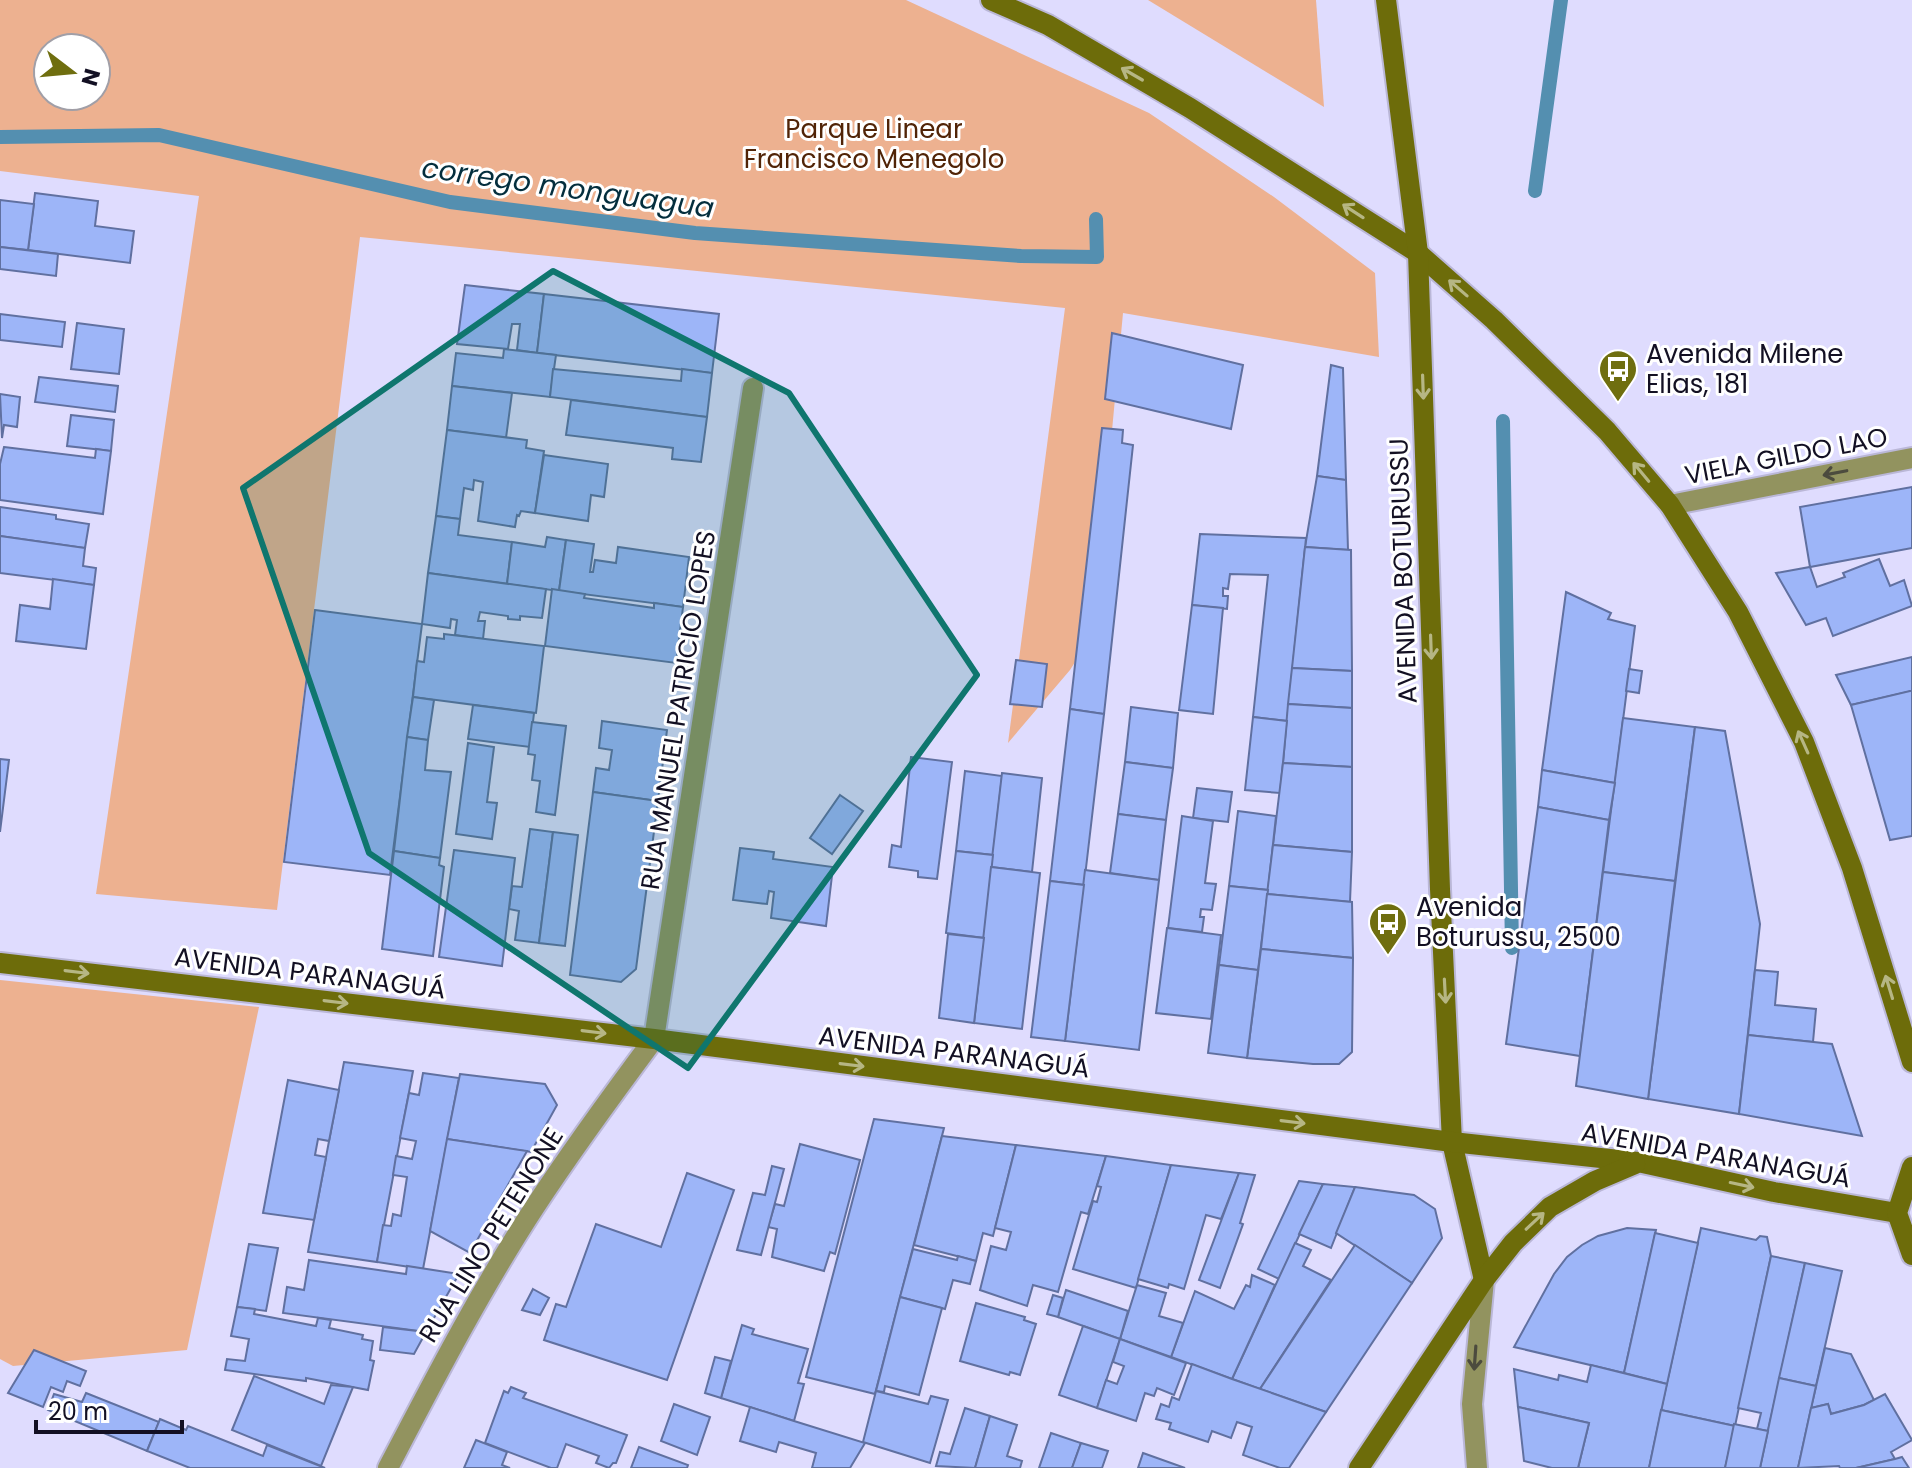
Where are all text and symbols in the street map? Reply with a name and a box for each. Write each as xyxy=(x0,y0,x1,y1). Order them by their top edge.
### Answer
north arrow xyxy=(32,32,112,112)
text: N xyxy=(74,65,108,90)
one-way arrow xyxy=(1121,66,1144,82)
park label: Parque Linear Francisco Menegolo xyxy=(744,111,1004,177)
water label: corrego monguagua xyxy=(419,148,717,228)
one-way arrow xyxy=(1342,203,1365,219)
one-way arrow xyxy=(1448,279,1468,297)
place label: Avenida Milene Elias, 181 xyxy=(1646,336,1843,402)
bus stop icon: Avenida Milene Elias, 181 xyxy=(1597,348,1639,403)
one-way arrow xyxy=(1415,373,1430,400)
street label: VIELA GILDO LAO xyxy=(1682,419,1890,493)
street label: AVENIDA BOTURUSSU xyxy=(1380,438,1426,704)
one-way arrow xyxy=(1632,462,1650,482)
one-way arrow xyxy=(1823,466,1849,481)
street label: RUA MANUEL PATRICIO LOPES xyxy=(632,528,724,892)
one-way arrow xyxy=(1424,633,1439,660)
one-way arrow xyxy=(1795,730,1810,754)
place label: Avenida Boturussu, 2500 xyxy=(1416,889,1621,955)
bus stop icon: Avenida Boturussu, 2500 xyxy=(1367,901,1409,956)
street label: AVENIDA PARANAGUÁ xyxy=(172,938,448,1008)
one-way arrow xyxy=(64,965,90,980)
one-way arrow xyxy=(1881,975,1895,1000)
one-way arrow xyxy=(1438,977,1453,1004)
one-way arrow xyxy=(322,995,349,1010)
street label: AVENIDA PARANAGUÁ xyxy=(816,1017,1092,1087)
one-way arrow xyxy=(580,1025,607,1040)
one-way arrow xyxy=(839,1058,864,1073)
street label: AVENIDA PARANAGUÁ xyxy=(1578,1114,1854,1196)
one-way arrow xyxy=(1279,1115,1306,1130)
street label: RUA LINO PETENONE xyxy=(410,1121,572,1349)
one-way arrow xyxy=(1728,1178,1754,1193)
one-way arrow xyxy=(1525,1212,1545,1231)
one-way arrow xyxy=(1467,1344,1482,1371)
scale bar xyxy=(36,1384,182,1434)
text: 20 m xyxy=(48,1395,108,1428)

